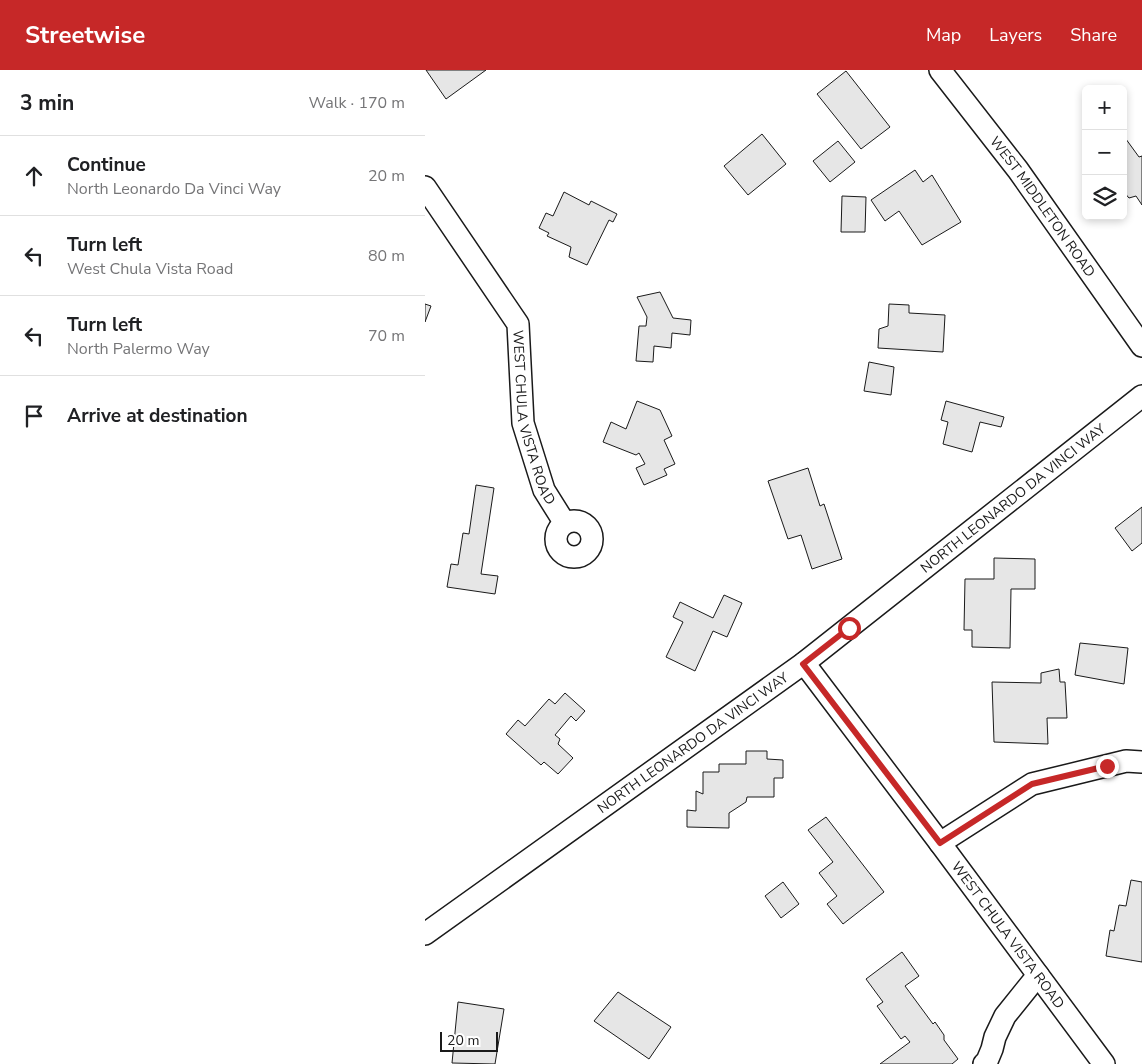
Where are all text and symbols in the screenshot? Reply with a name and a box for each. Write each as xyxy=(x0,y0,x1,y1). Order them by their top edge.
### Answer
text: Streetwise xyxy=(25,19,145,51)
text: Map xyxy=(926,23,961,47)
text: Layers xyxy=(989,23,1042,47)
text: Share xyxy=(1070,23,1117,47)
map controls xyxy=(1082,85,1127,220)
button: + xyxy=(1082,85,1127,130)
text: 3 min xyxy=(20,89,74,117)
text: Walk · 170 m xyxy=(309,92,405,114)
button: − xyxy=(1082,130,1127,175)
street label: WEST MIDDLETON ROAD xyxy=(986,132,1100,281)
text: Continue xyxy=(67,152,146,178)
icon: ahead xyxy=(20,162,48,190)
text: 20 m xyxy=(368,165,405,187)
button: layers xyxy=(1082,175,1127,220)
text: North Leonardo Da Vinci Way xyxy=(67,178,281,200)
text: Turn left xyxy=(67,232,142,258)
icon: left xyxy=(20,242,48,270)
text: 80 m xyxy=(368,245,405,267)
text: West Chula Vista Road xyxy=(67,258,233,280)
text: Turn left xyxy=(67,312,142,338)
icon: left xyxy=(20,322,48,350)
text: 70 m xyxy=(368,325,405,347)
street label: WEST CHULA VISTA ROAD xyxy=(509,330,560,508)
text: North Palermo Way xyxy=(67,338,210,360)
icon: arrive xyxy=(20,402,48,430)
text: Arrive at destination xyxy=(67,403,248,429)
street label: NORTH LEONARDO DA VINCI WAY xyxy=(916,419,1110,577)
route start xyxy=(838,617,861,640)
street label: NORTH LEONARDO DA VINCI WAY xyxy=(593,667,793,817)
route end xyxy=(1096,755,1119,778)
street label: WEST CHULA VISTA ROAD xyxy=(947,857,1069,1012)
scale bar xyxy=(440,1029,497,1052)
text: 20 m xyxy=(447,1031,479,1050)

